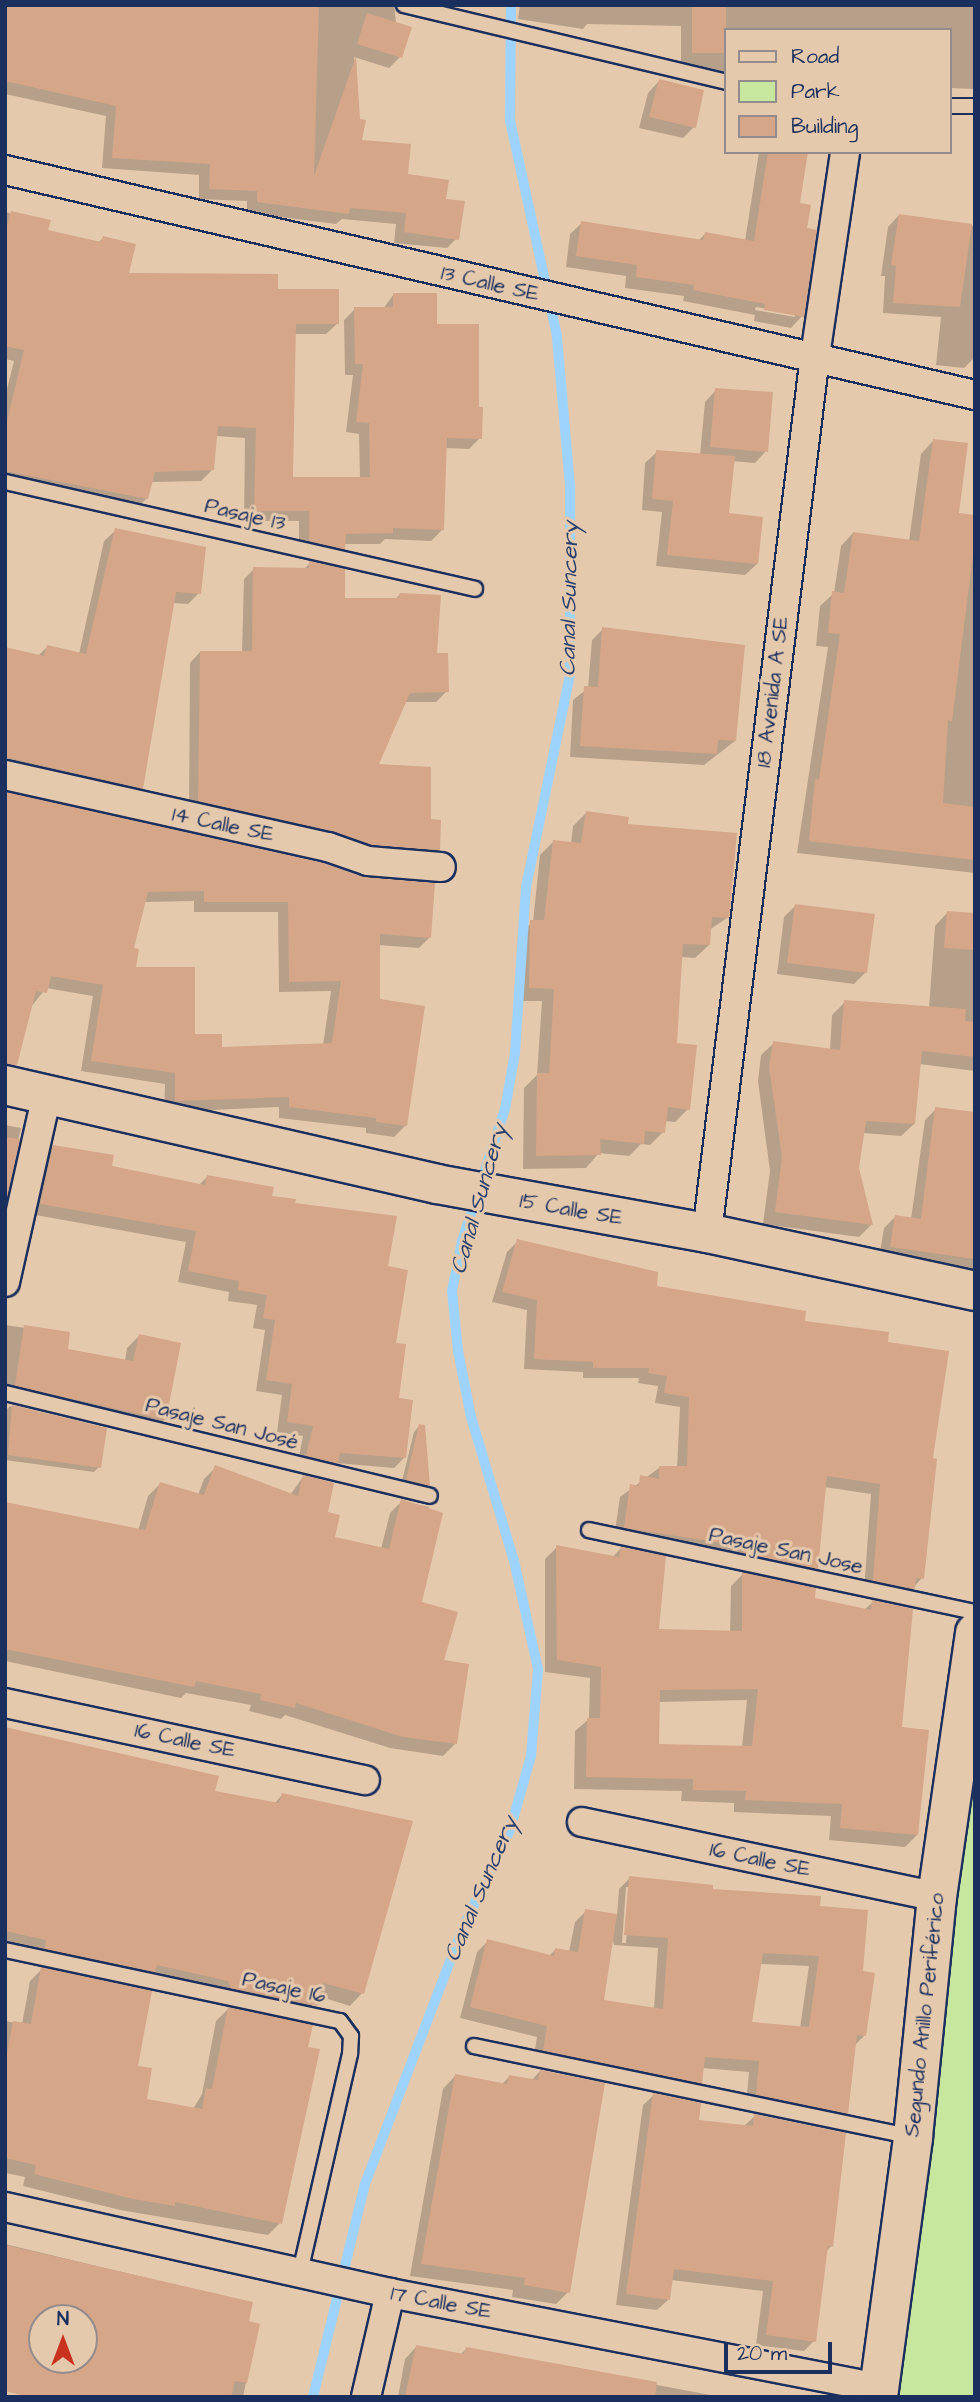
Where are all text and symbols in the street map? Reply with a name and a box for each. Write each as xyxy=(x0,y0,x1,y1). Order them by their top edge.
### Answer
legend xyxy=(724,28,952,154)
text: Road xyxy=(791,42,839,71)
text: Park xyxy=(791,77,840,106)
text: Building xyxy=(791,112,858,141)
street label: 13 Calle SE xyxy=(439,261,541,307)
street label: Pasaje 13 xyxy=(202,493,288,537)
water label: Canal Suncery xyxy=(554,522,584,676)
street label: 18 Avenida A SE xyxy=(751,615,795,769)
street label: 14 Calle SE xyxy=(170,802,276,848)
water label: Canal Suncery xyxy=(444,1121,514,1277)
street label: 15 Calle SE xyxy=(518,1189,624,1231)
street label: Pasaje San José xyxy=(143,1393,301,1455)
street label: Pasaje San Jose xyxy=(707,1522,865,1580)
street label: 16 Calle SE xyxy=(132,1718,238,1764)
water label: Canal Suncery xyxy=(438,1813,524,1965)
street label: 16 Calle SE xyxy=(707,1837,813,1883)
street label: Segundo Anillo Periférico xyxy=(900,1892,950,2138)
street label: Pasaje 16 xyxy=(240,1967,328,2009)
street label: 17 Calle SE xyxy=(389,2281,493,2325)
north arrow xyxy=(28,2304,98,2374)
text: N xyxy=(57,2306,69,2333)
scale bar xyxy=(728,2328,836,2372)
text: 20 m xyxy=(737,2339,787,2368)

